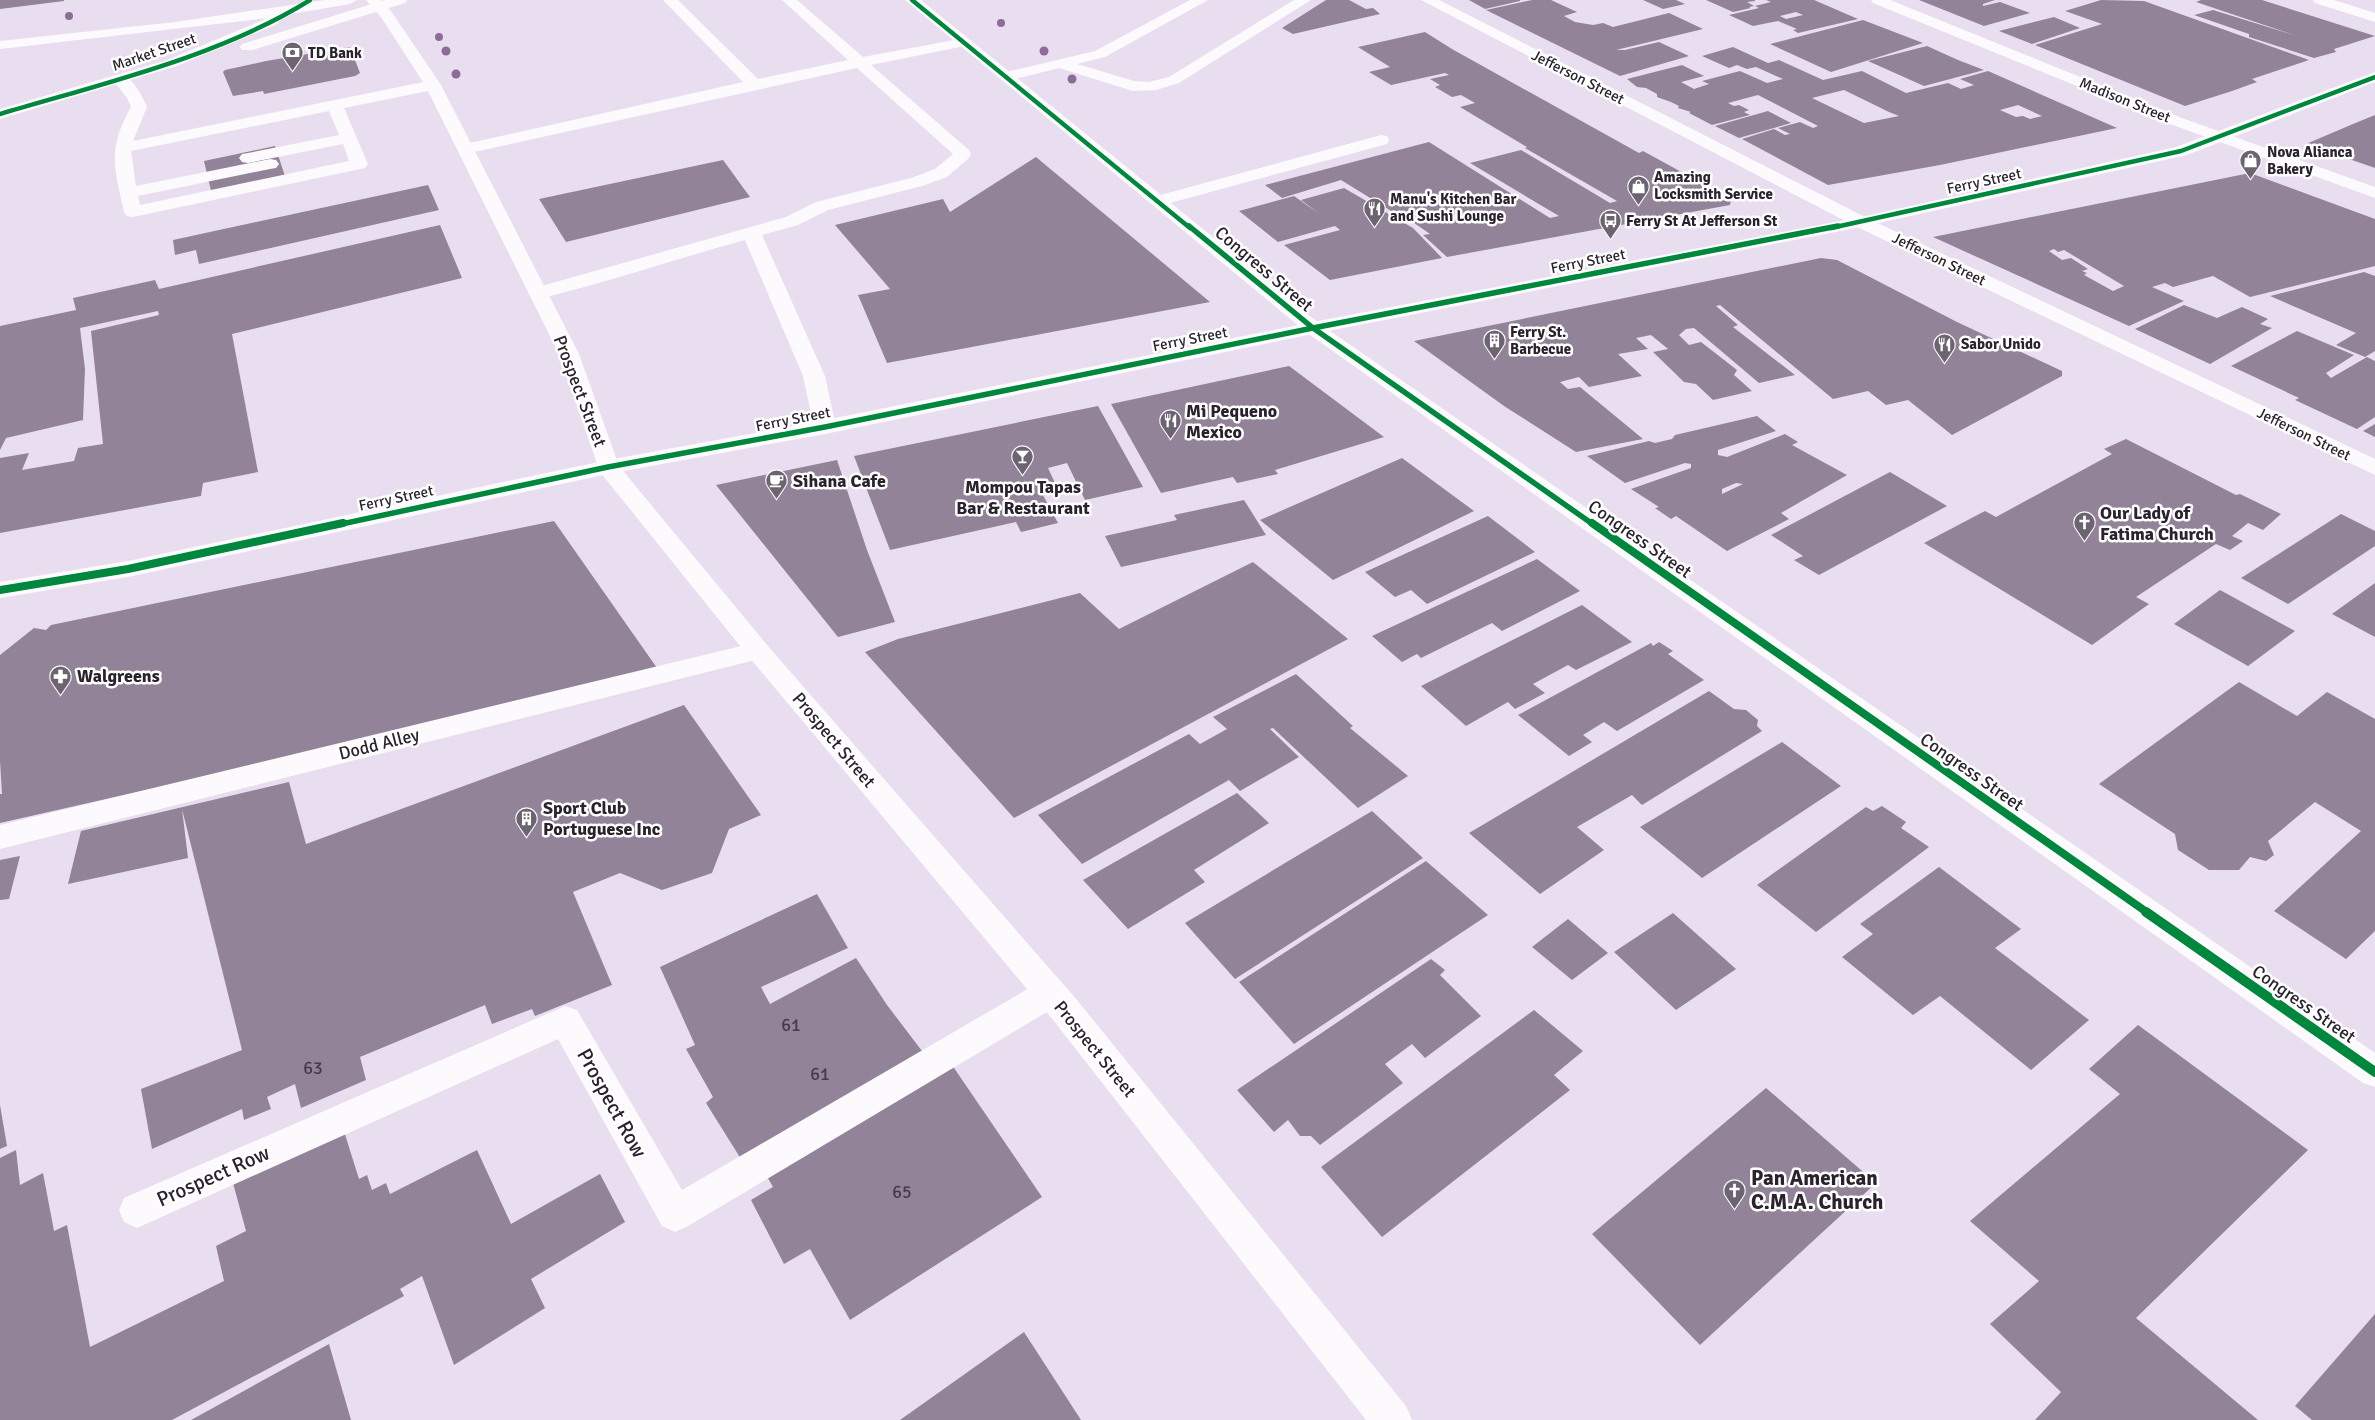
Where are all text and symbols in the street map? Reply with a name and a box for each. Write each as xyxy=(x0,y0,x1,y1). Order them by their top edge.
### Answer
street label: Market Street xyxy=(110,29,198,75)
bank icon: TD Bank xyxy=(280,41,304,72)
place label: TD Bank xyxy=(308,44,362,62)
street label: Jefferson Street xyxy=(1529,46,1627,108)
street label: Madison Street xyxy=(2077,74,2173,126)
place label: Nova Alianca Bakery xyxy=(2267,143,2353,178)
shop icon: Nova Alianca Bakery xyxy=(2239,149,2263,180)
street label: Ferry Street xyxy=(1945,164,2023,198)
place label: Amazing Locksmith Service xyxy=(1654,168,1773,203)
shop icon: Amazing Locksmith Service xyxy=(1626,174,1650,205)
place label: Manu's Kitchen Bar and Sushi Lounge xyxy=(1390,190,1516,225)
restaurant icon: Manu's Kitchen Bar and Sushi Lounge xyxy=(1362,196,1386,227)
bus stop icon: Ferry St At Jefferson St xyxy=(1598,209,1622,240)
place label: Ferry St At Jefferson St xyxy=(1626,212,1778,230)
street label: Congress Street xyxy=(1210,222,1318,316)
street label: Jefferson Street xyxy=(1889,229,1989,289)
street label: Ferry Street xyxy=(1549,245,1627,277)
street label: Ferry Street xyxy=(1151,323,1229,355)
place label: Ferry St. Barbecue xyxy=(1510,323,1571,358)
building icon: Ferry St. Barbecue xyxy=(1482,329,1506,360)
street label: Prospect Street xyxy=(549,332,611,450)
restaurant icon: Sabor Unido xyxy=(1933,332,1957,363)
place label: Sabor Unido xyxy=(1961,335,2041,353)
place label: Mi Pequeno Mexico xyxy=(1186,400,1277,443)
street label: Ferry Street xyxy=(754,403,832,435)
street label: Jefferson Street xyxy=(2254,404,2354,464)
restaurant icon: Mi Pequeno Mexico xyxy=(1158,409,1182,440)
bar icon: Mompou Tapas Bar & Restaurant xyxy=(1011,445,1035,476)
cafe icon: Sihana Cafe xyxy=(765,469,789,500)
place label: Sihana Cafe xyxy=(793,470,886,492)
place label: Mompou Tapas Bar & Restaurant xyxy=(956,476,1090,519)
street label: Ferry Street xyxy=(357,481,435,515)
street label: Congress Street xyxy=(1584,495,1696,583)
place label: Our Lady of Fatima Church xyxy=(2100,502,2214,545)
church icon: Our Lady of Fatima Church xyxy=(2072,511,2096,542)
pharmacy icon: Walgreens xyxy=(49,664,73,695)
place label: Walgreens xyxy=(77,665,160,687)
street label: Prospect Street xyxy=(788,688,880,792)
street label: Dodd Alley xyxy=(336,723,422,765)
street label: Congress Street xyxy=(1916,728,2028,816)
place label: Sport Club Portuguese Inc xyxy=(543,797,661,840)
building icon: Sport Club Portuguese Inc xyxy=(515,806,539,837)
street label: Congress Street xyxy=(2248,960,2360,1048)
street label: Prospect Street xyxy=(1049,996,1141,1102)
house number: 61 xyxy=(781,1014,801,1036)
street label: Prospect Row xyxy=(571,1044,653,1162)
house number: 63 xyxy=(303,1057,323,1079)
house number: 61 xyxy=(810,1063,830,1085)
street label: Prospect Row xyxy=(153,1140,273,1212)
place label: Pan American C.M.A. Church xyxy=(1751,1165,1884,1215)
church icon: Pan American C.M.A. Church xyxy=(1723,1178,1747,1209)
house number: 65 xyxy=(892,1181,912,1203)

